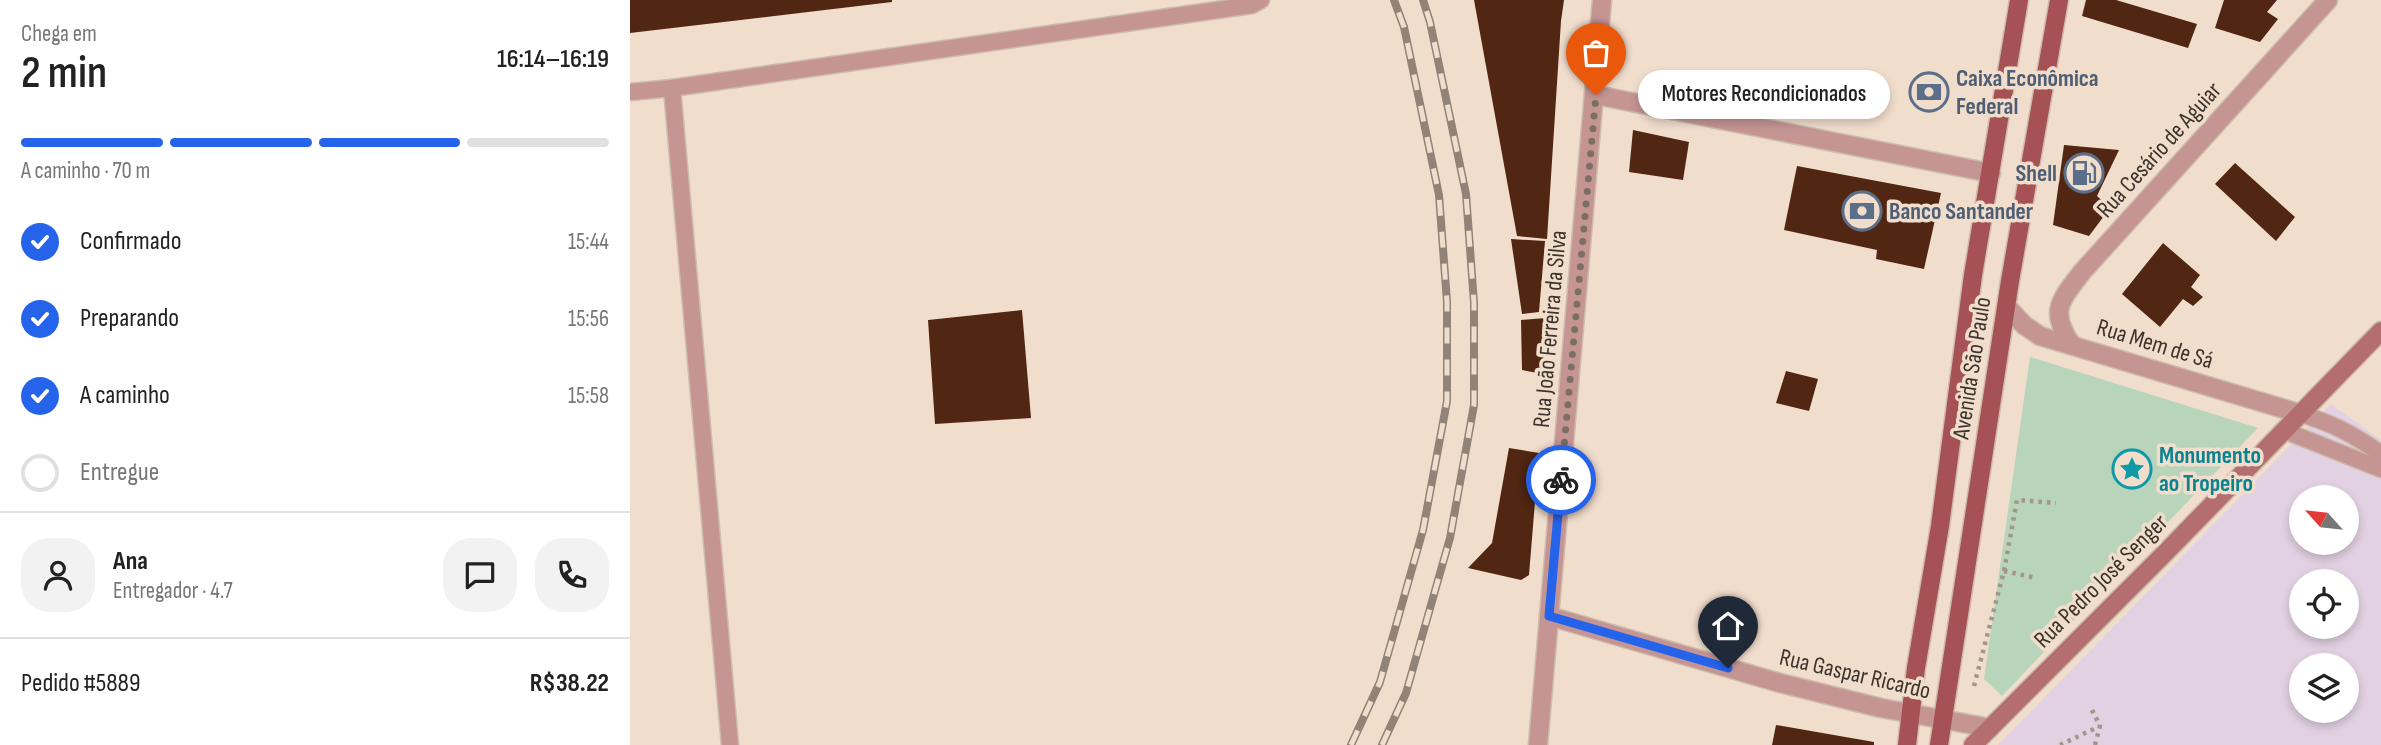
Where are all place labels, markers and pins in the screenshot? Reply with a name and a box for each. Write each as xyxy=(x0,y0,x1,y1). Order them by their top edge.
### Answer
pin xyxy=(1566,23,1626,95)
place label: Caixa Econômica Federal xyxy=(1956,64,2099,121)
callout: Motores Recondicionados xyxy=(1638,70,1890,119)
bank icon: Caixa Econômica Federal xyxy=(1908,71,1950,113)
fuel station icon: Shell xyxy=(2063,152,2105,194)
place label: Shell xyxy=(2016,159,2057,188)
bank icon: Banco Santander xyxy=(1841,190,1883,232)
place label: Banco Santander xyxy=(1889,197,2034,226)
place label: Monumento ao Tropeiro xyxy=(2159,441,2261,498)
place icon: Monumento ao Tropeiro xyxy=(2111,448,2153,490)
pin xyxy=(1698,596,1758,668)

